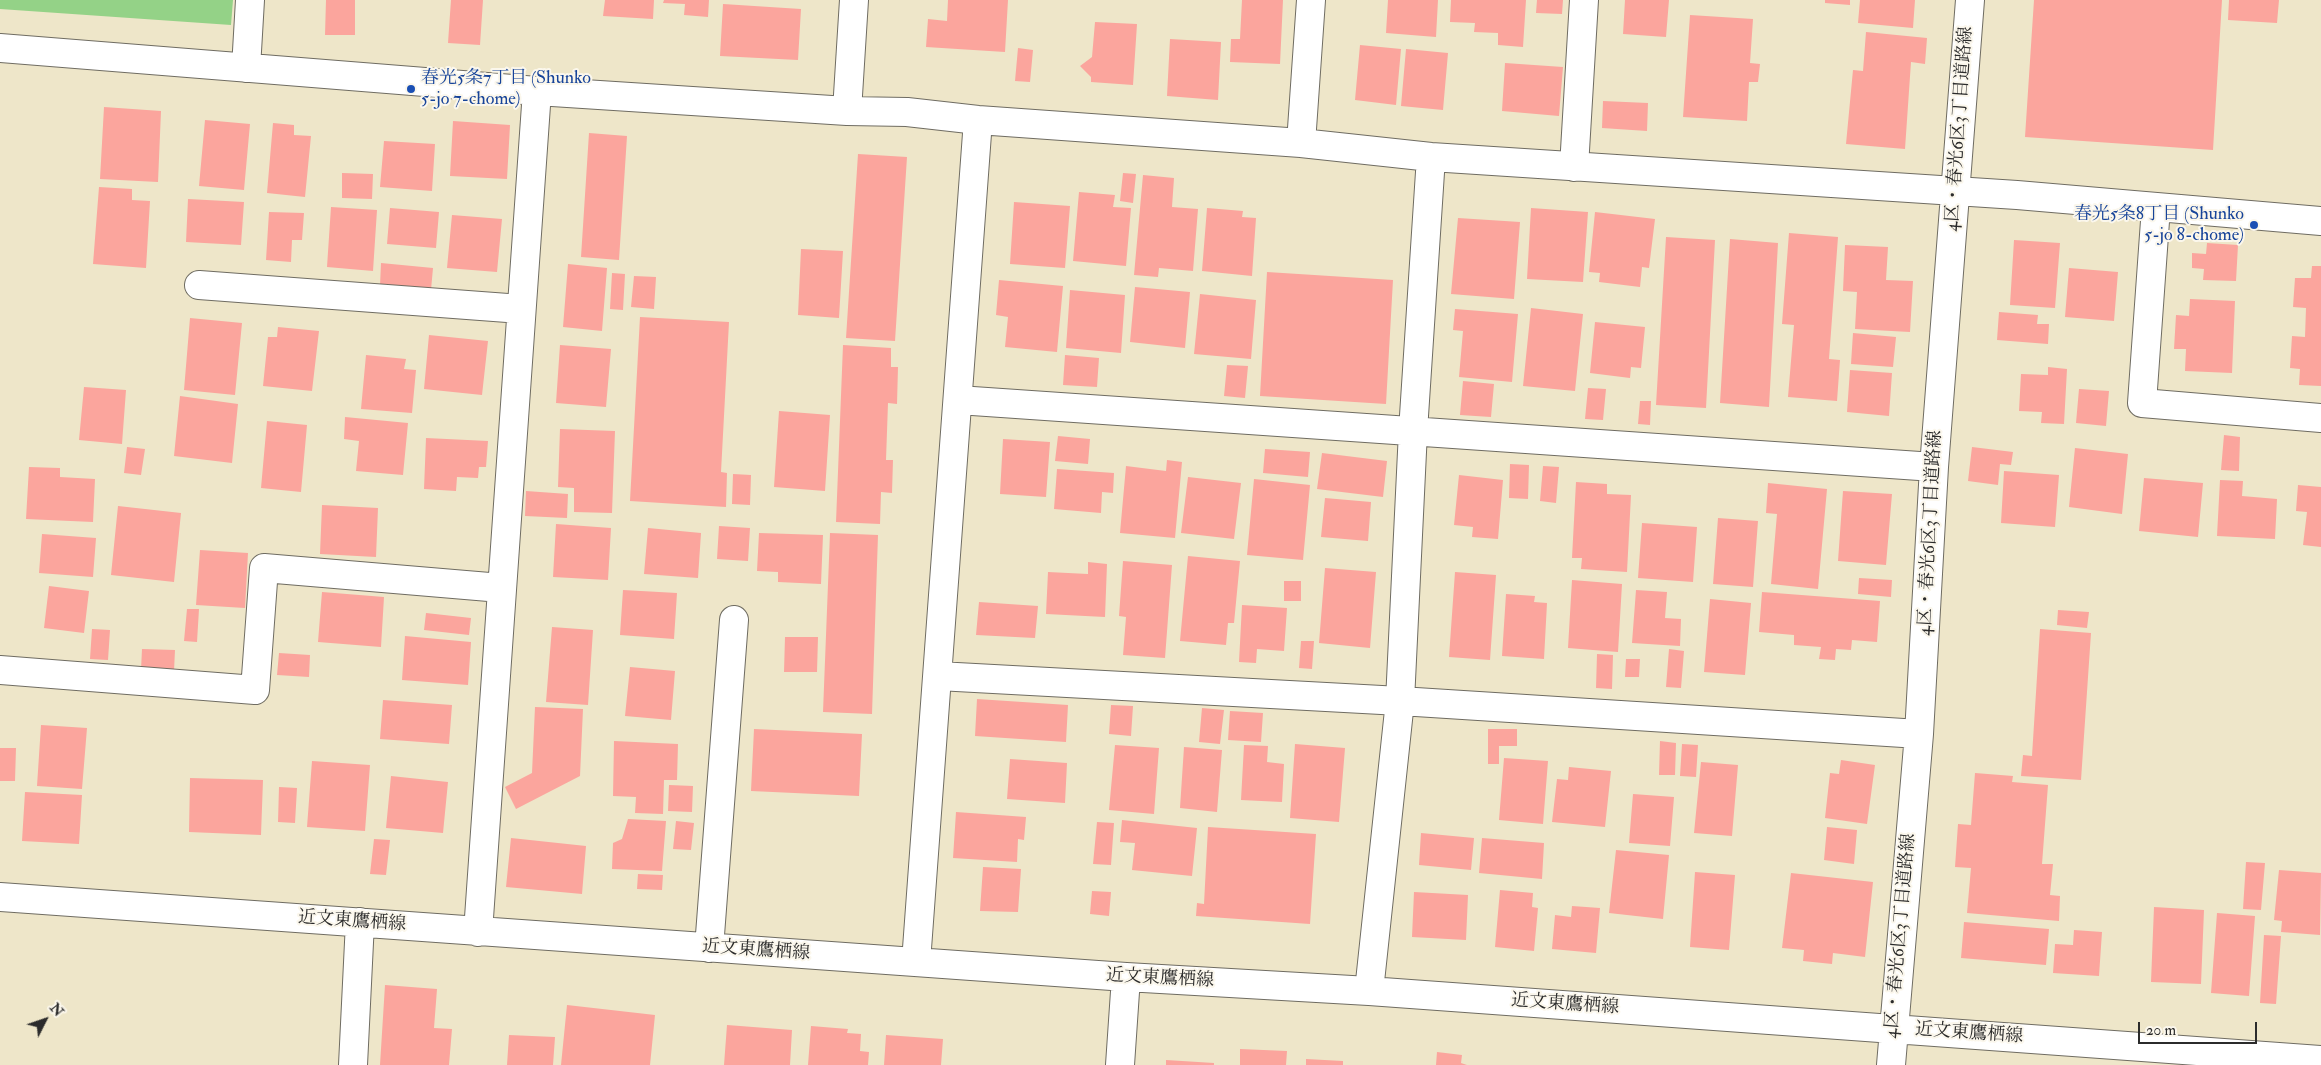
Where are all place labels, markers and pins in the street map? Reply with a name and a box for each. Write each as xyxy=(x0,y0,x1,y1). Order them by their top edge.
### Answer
place label: 春光5条7丁目 (Shunko 5-jo 7-chome) xyxy=(421,68,591,110)
marker: 春光5条7丁目 (Shunko 5-jo 7-chome) xyxy=(405,83,417,95)
place label: 春光5条8丁目 (Shunko 5-jo 8-chome) xyxy=(2074,204,2244,246)
marker: 春光5条8丁目 (Shunko 5-jo 8-chome) xyxy=(2248,219,2260,231)

